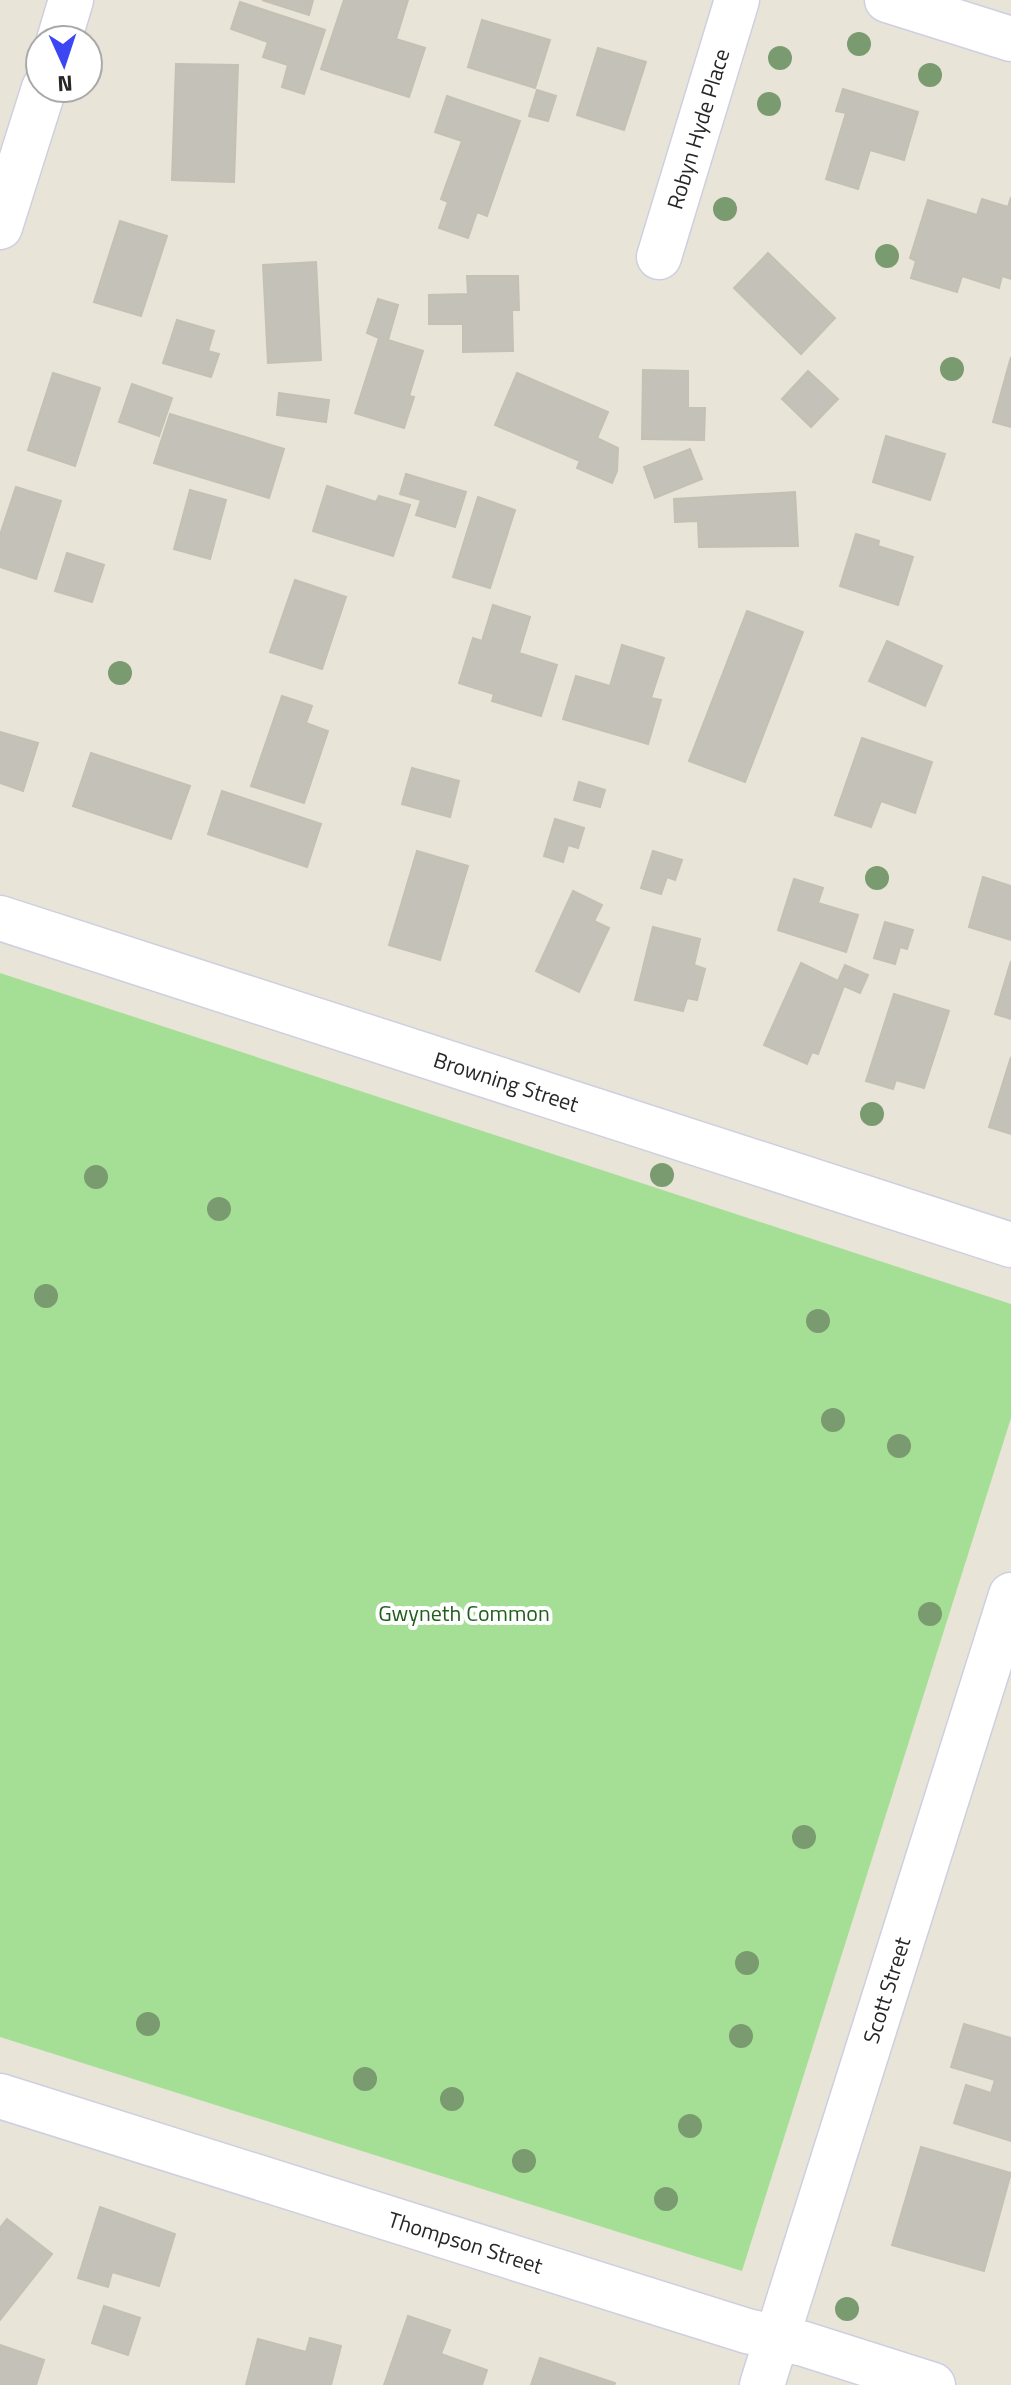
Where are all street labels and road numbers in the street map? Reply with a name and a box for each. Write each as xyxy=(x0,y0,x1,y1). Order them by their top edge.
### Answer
street label: Robyn Hyde Place xyxy=(657,44,738,213)
street label: Browning Street xyxy=(429,1042,583,1121)
street label: Scott Street xyxy=(854,1932,919,2048)
street label: Thompson Street xyxy=(384,2202,547,2283)

